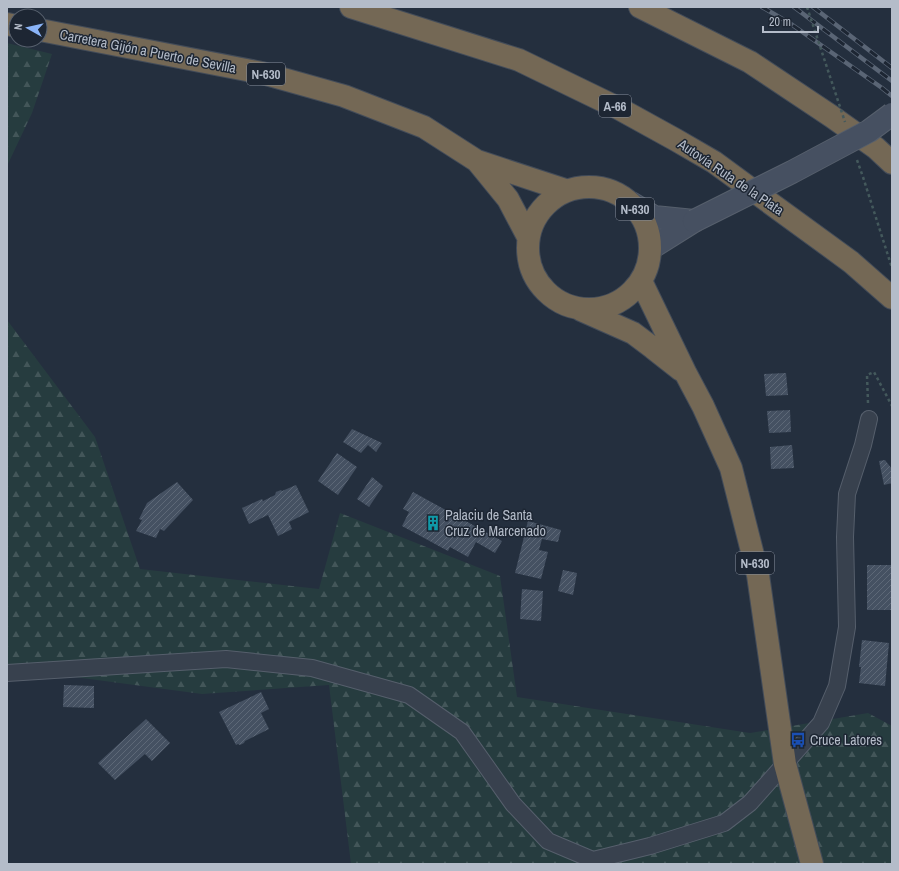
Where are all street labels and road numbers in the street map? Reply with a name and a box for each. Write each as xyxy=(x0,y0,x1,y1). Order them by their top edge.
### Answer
street label: Carretera Gijón a Puerto de Sevilla xyxy=(58,25,238,77)
road number: N-630 xyxy=(247,63,285,85)
road number: A-66 xyxy=(599,95,631,117)
street label: Autovía Ruta de la Plata xyxy=(674,134,788,219)
road number: N-630 xyxy=(616,198,654,220)
road number: N-630 xyxy=(736,552,774,574)

